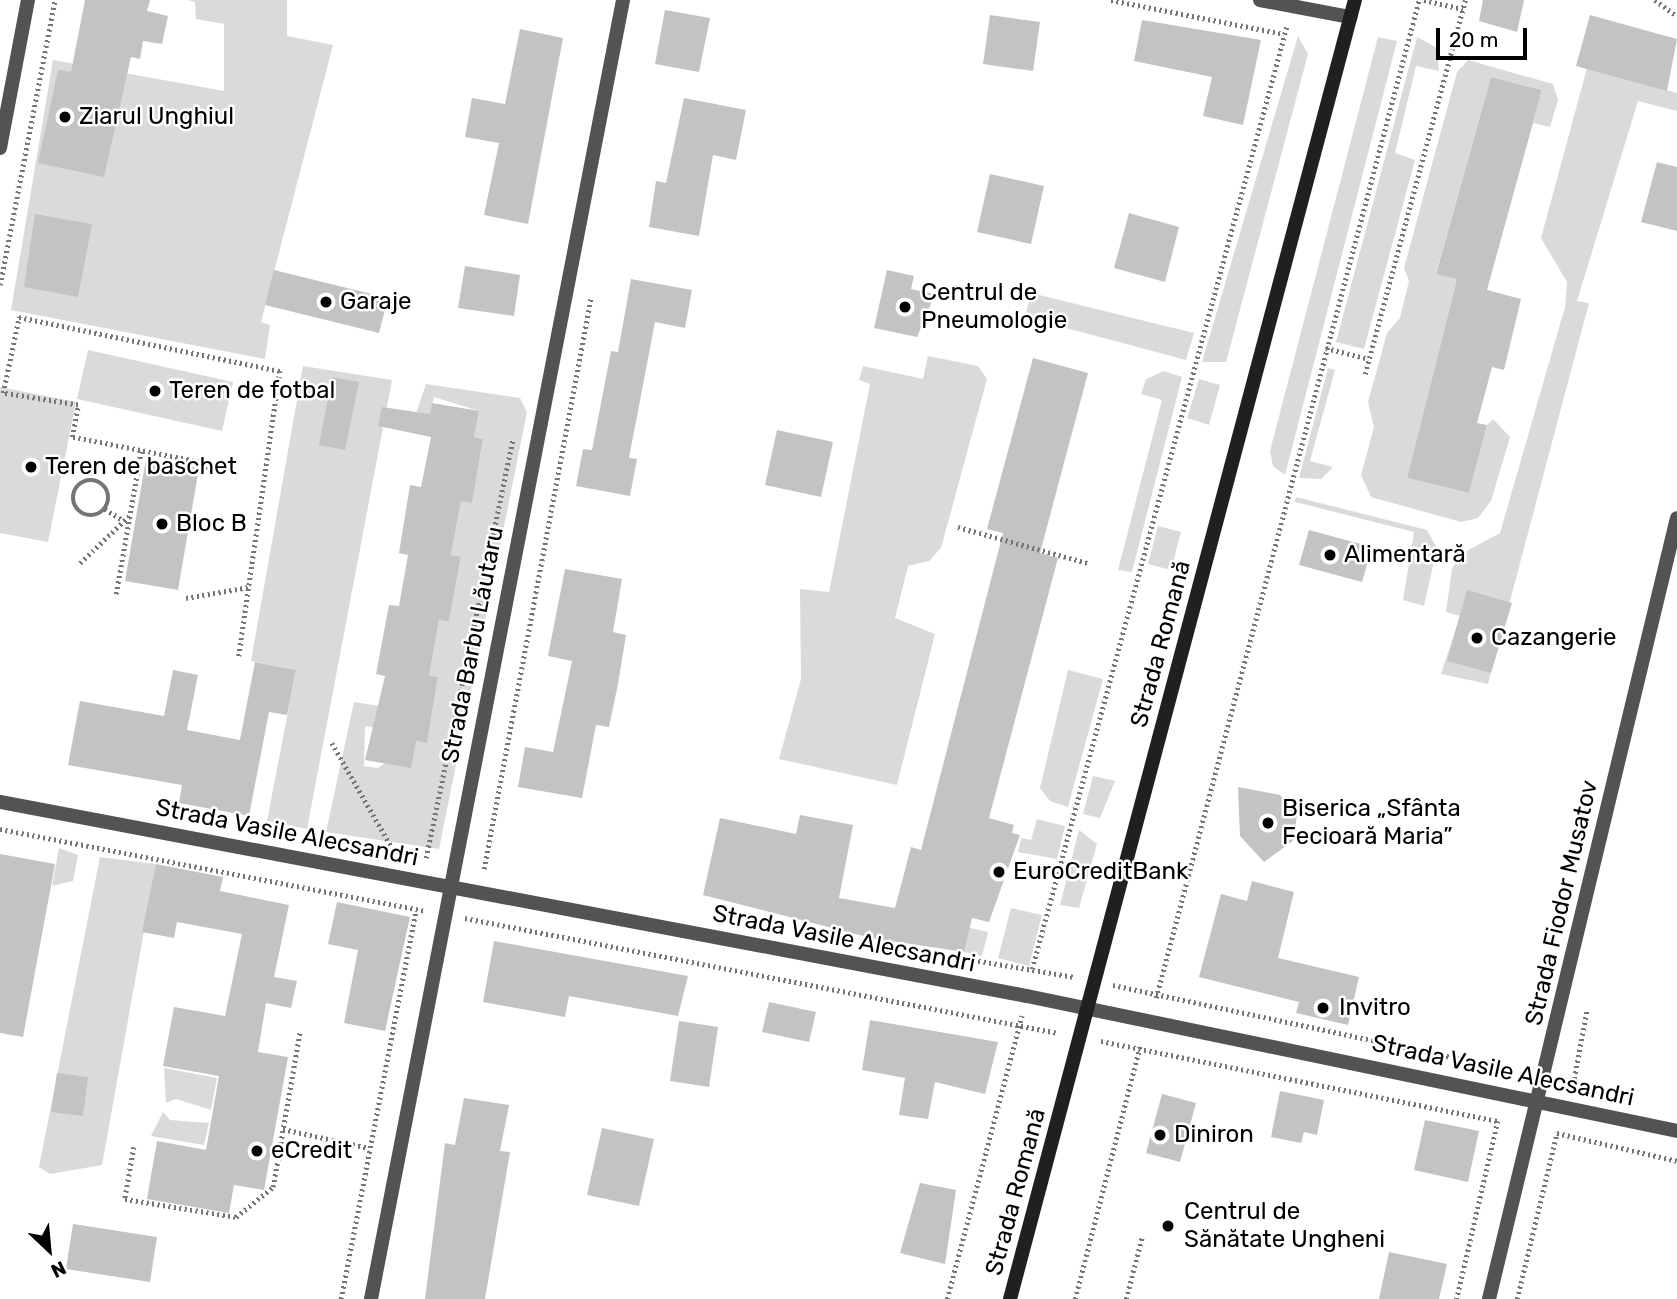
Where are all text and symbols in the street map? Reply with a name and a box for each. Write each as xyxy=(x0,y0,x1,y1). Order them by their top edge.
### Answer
scale bar xyxy=(1439,14,1530,58)
text: 20 m xyxy=(1449,27,1498,52)
place label: Ziarul Unghiul xyxy=(79,103,234,131)
marker: Ziarul Unghiul xyxy=(57,109,73,125)
place label: Centrul de Pneumologie xyxy=(921,279,1067,335)
place label: Garaje xyxy=(340,288,412,316)
marker: Garaje xyxy=(318,294,334,310)
marker: Centrul de Pneumologie xyxy=(895,297,915,317)
place label: Teren de fotbal xyxy=(169,377,336,405)
marker: Teren de fotbal xyxy=(147,383,163,399)
place label: Teren de baschet xyxy=(45,453,237,481)
marker: Teren de baschet xyxy=(23,459,39,475)
place label: Bloc B xyxy=(176,510,247,538)
marker: Bloc B xyxy=(154,516,170,532)
street label: Strada Barbu Lăutaru xyxy=(436,524,510,766)
place label: Alimentară xyxy=(1344,541,1466,569)
marker: Alimentară xyxy=(1322,547,1338,563)
street label: Strada Romană xyxy=(1125,557,1197,731)
place label: Cazangerie xyxy=(1491,624,1616,652)
marker: Cazangerie xyxy=(1469,630,1485,646)
street label: Strada Fiodor Musatov xyxy=(1520,777,1604,1029)
street label: Strada Vasile Alecsandri xyxy=(152,793,422,873)
place label: Biserica „Sfânta Fecioară Maria” xyxy=(1282,795,1461,851)
marker: Biserica „Sfânta Fecioară Maria” xyxy=(1260,815,1276,831)
place label: EuroCreditBank xyxy=(1013,858,1189,886)
marker: EuroCreditBank xyxy=(991,864,1007,880)
street label: Strada Vasile Alecsandri xyxy=(709,899,979,979)
place label: Invitro xyxy=(1339,994,1411,1022)
marker: Invitro xyxy=(1313,998,1333,1018)
street label: Strada Vasile Alecsandri xyxy=(1369,1029,1637,1113)
street label: Strada Romană xyxy=(980,1105,1052,1279)
place label: Diniron xyxy=(1174,1121,1254,1149)
marker: Diniron xyxy=(1152,1127,1168,1143)
place label: eCredit xyxy=(271,1137,352,1165)
marker: eCredit xyxy=(249,1143,265,1159)
place label: Centrul de Sănătate Ungheni xyxy=(1184,1198,1385,1254)
north arrow xyxy=(14,1215,84,1285)
marker: Centrul de Sănătate Ungheni xyxy=(1158,1216,1178,1236)
text: N xyxy=(47,1256,70,1283)

